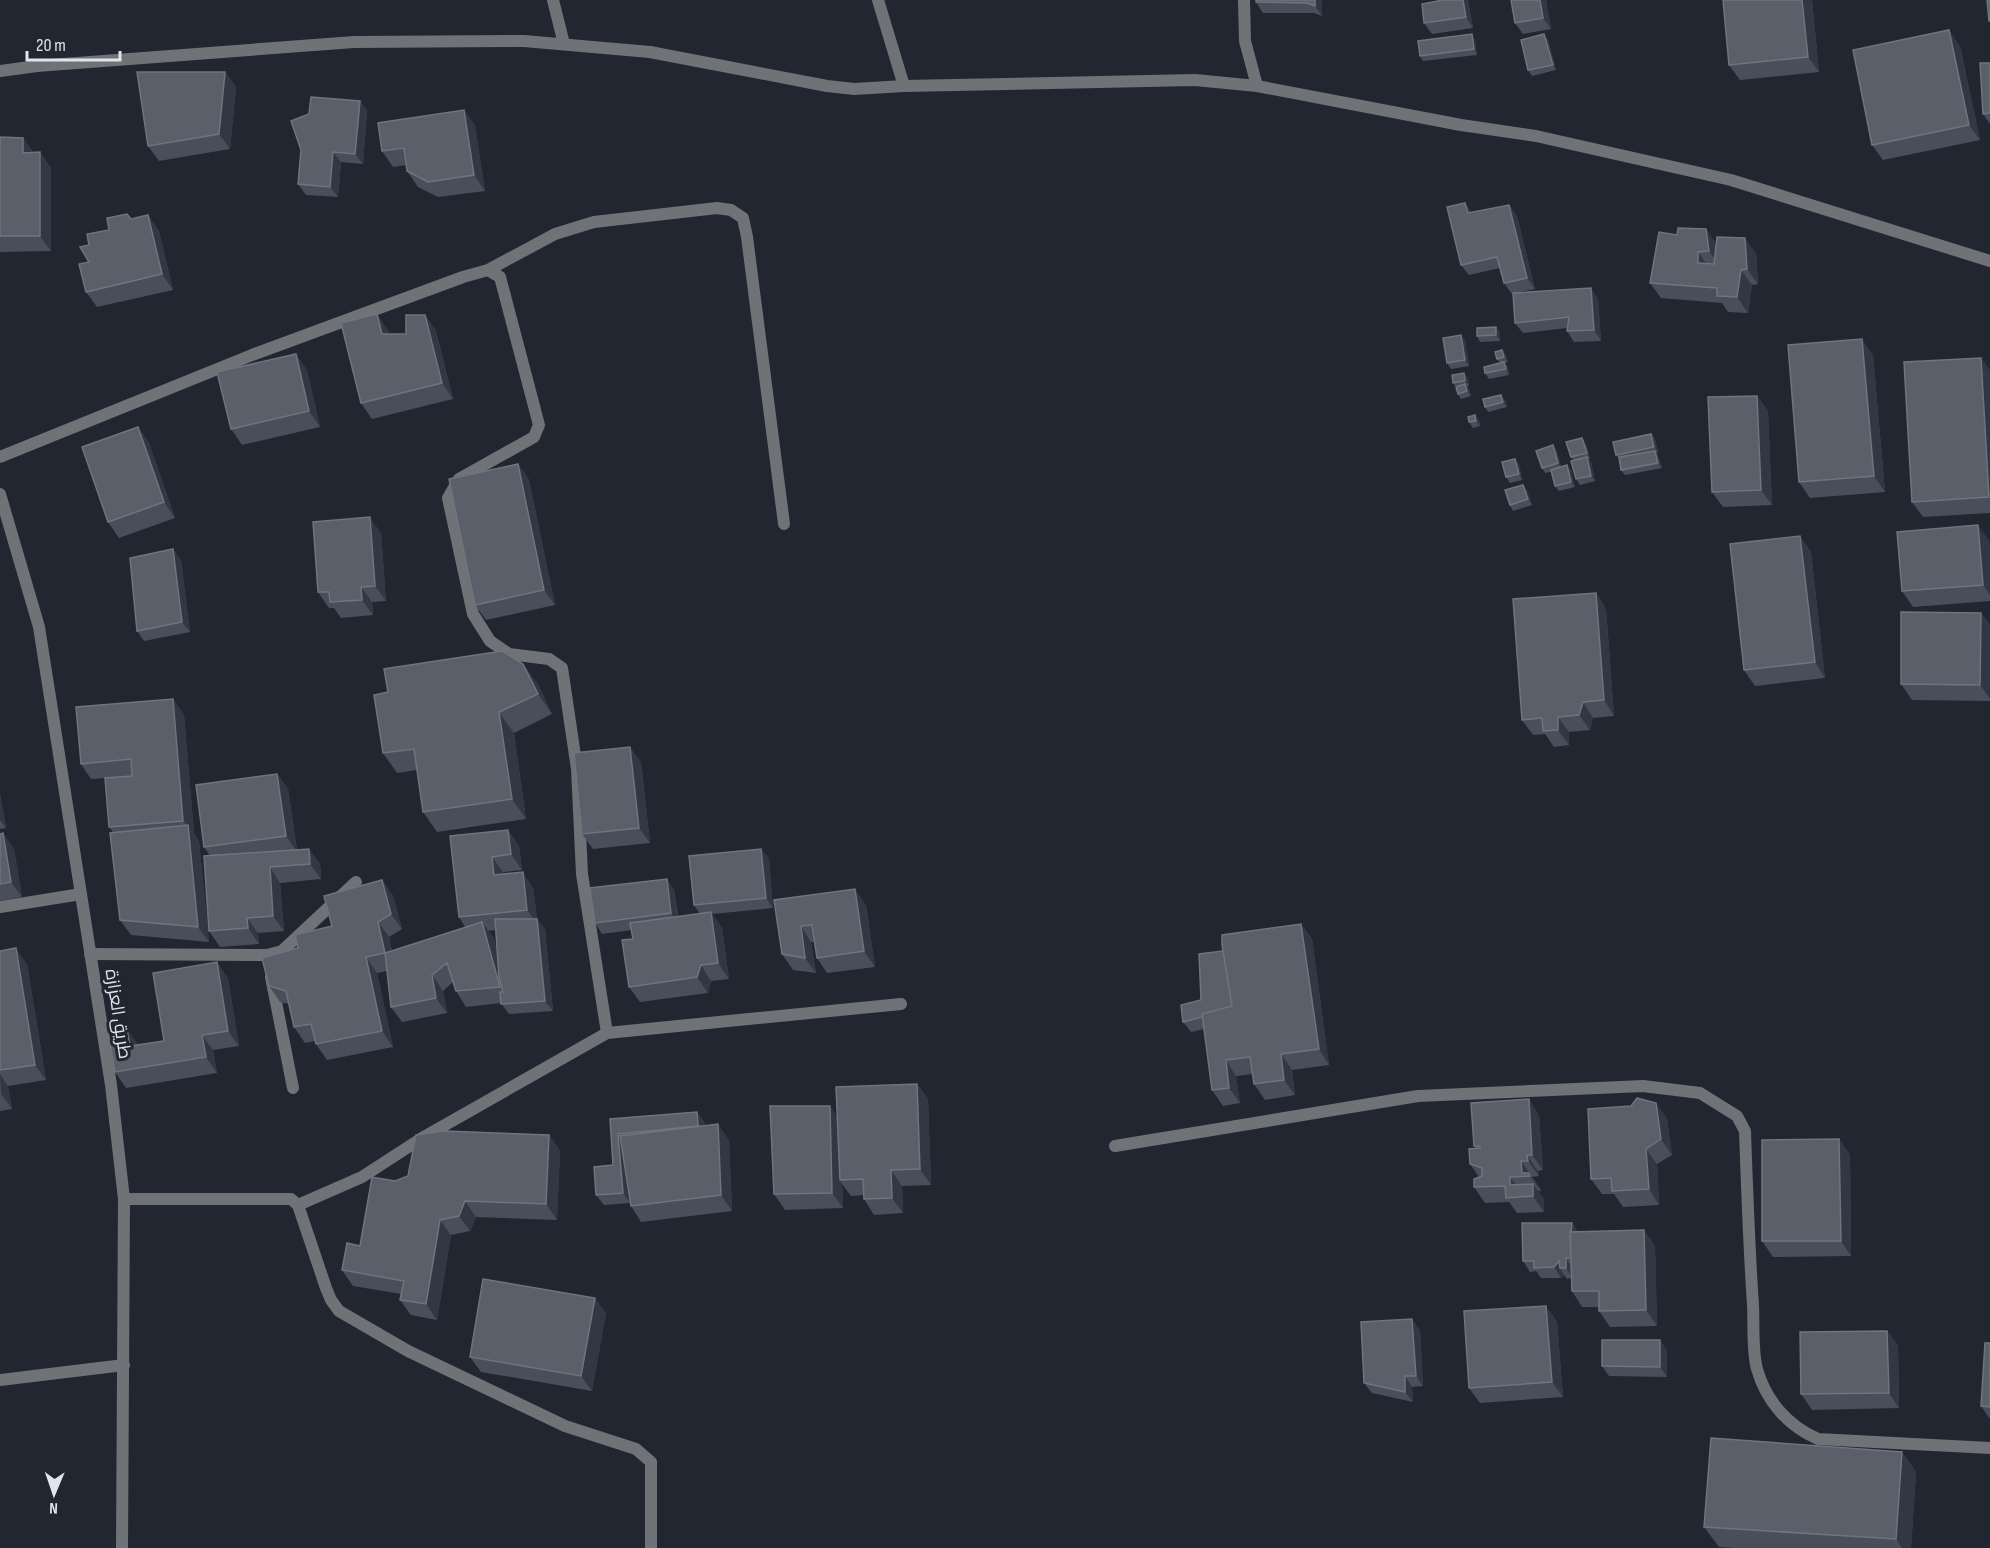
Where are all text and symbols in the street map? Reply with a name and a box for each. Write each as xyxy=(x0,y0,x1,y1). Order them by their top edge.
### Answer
scale bar xyxy=(27,24,120,62)
text: 20 m xyxy=(36,35,66,56)
street label: طريق العزازة xyxy=(100,968,135,1061)
north arrow xyxy=(24,1464,84,1524)
text: N xyxy=(49,1498,58,1517)

